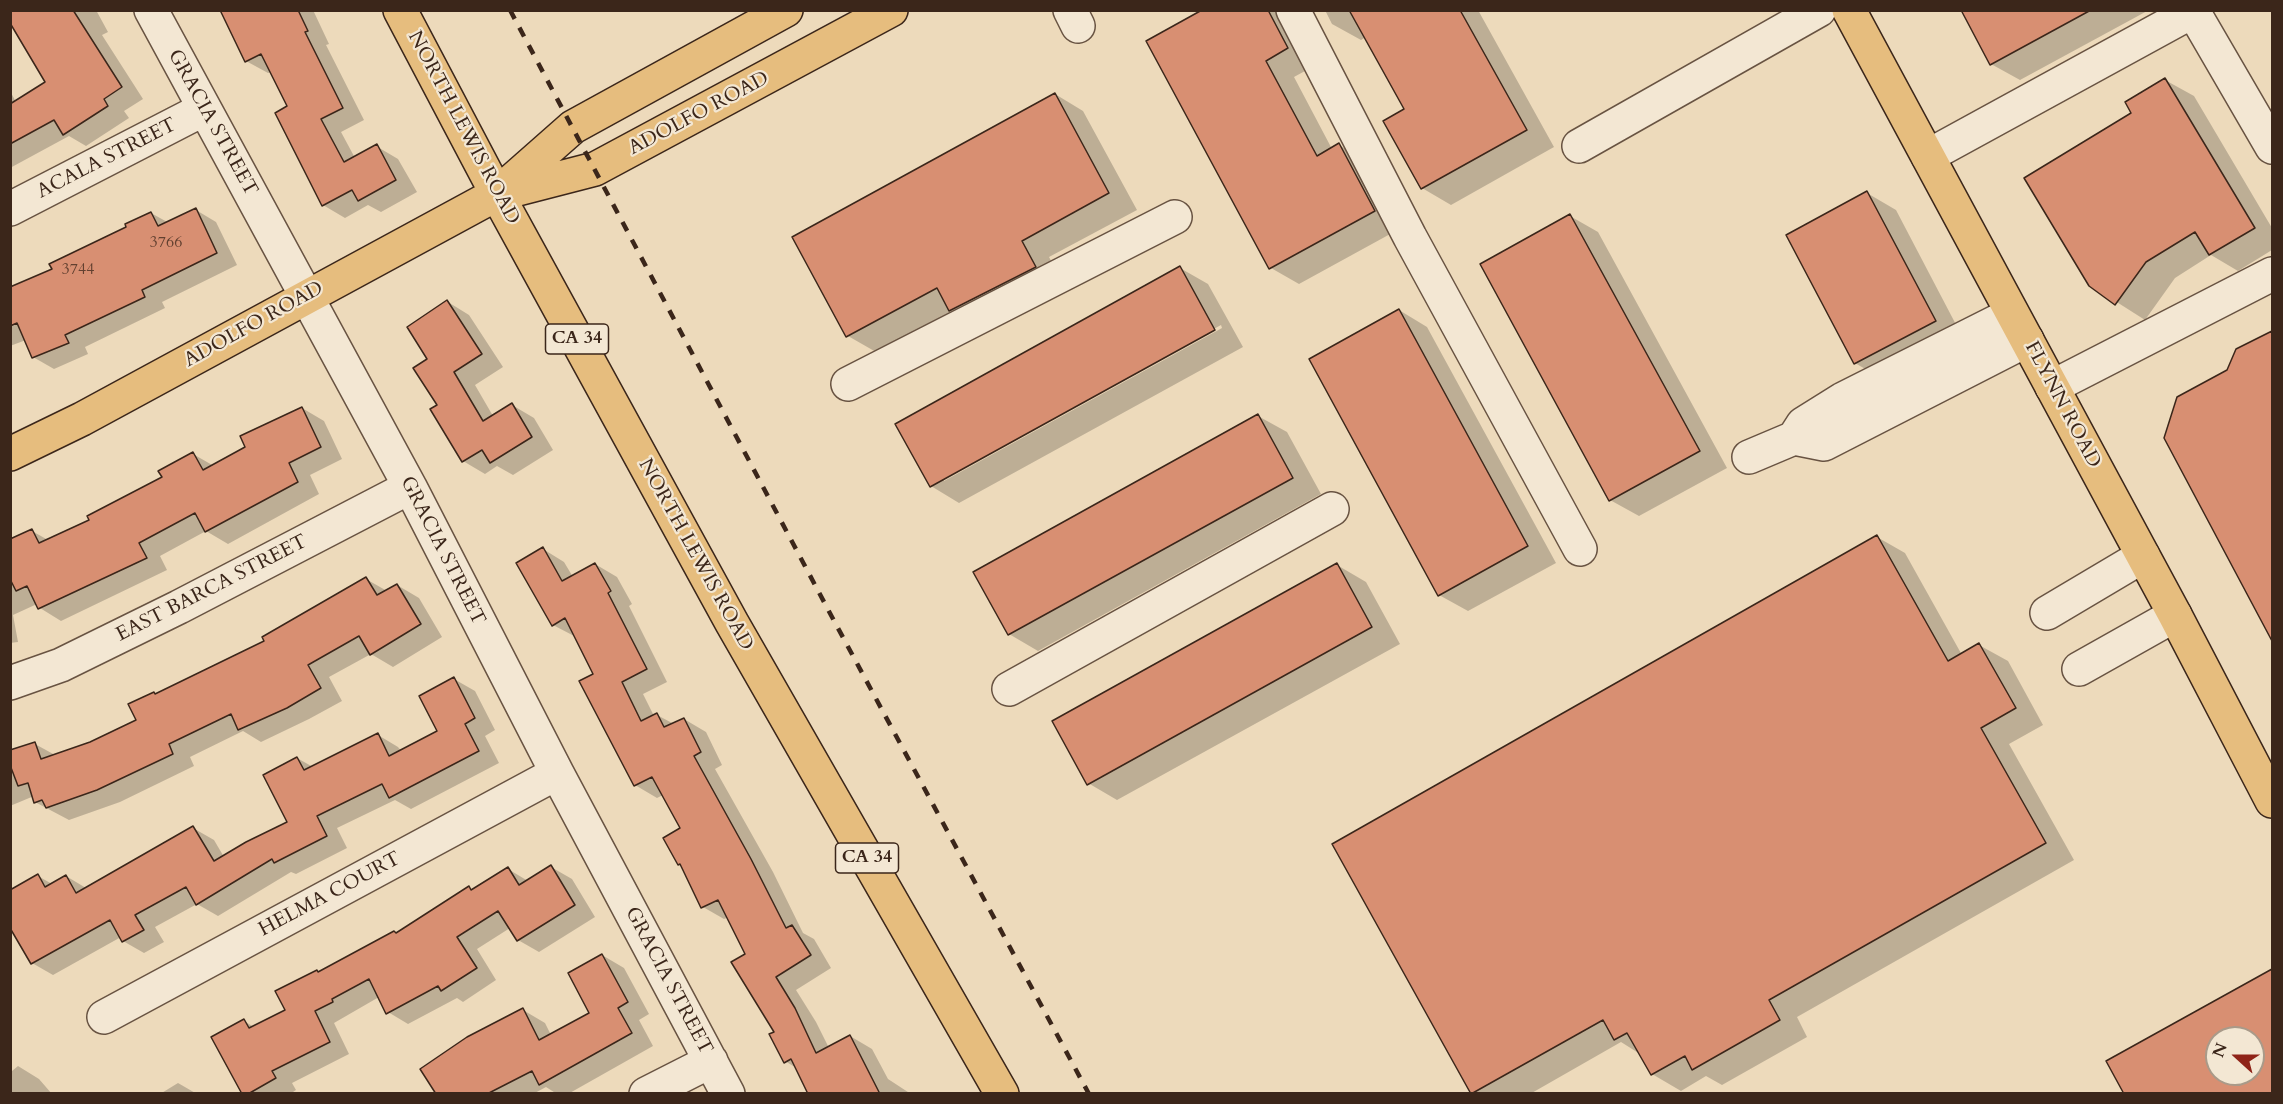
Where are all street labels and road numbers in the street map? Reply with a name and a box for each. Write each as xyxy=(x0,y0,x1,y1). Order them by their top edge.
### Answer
street label: NORTH LEWIS ROAD xyxy=(402,27,524,229)
street label: GRACIA STREET xyxy=(162,46,262,200)
street label: ADOLFO ROAD xyxy=(625,67,773,161)
street label: ACALA STREET xyxy=(33,113,181,205)
street label: ADOLFO ROAD xyxy=(180,277,328,373)
road number: CA 34 xyxy=(546,324,608,354)
street label: FLYNN ROAD xyxy=(2019,338,2105,472)
street label: NORTH LEWIS ROAD xyxy=(632,455,758,655)
street label: GRACIA STREET xyxy=(394,473,490,629)
street label: EAST BARCA STREET xyxy=(113,530,311,648)
road number: CA 34 xyxy=(836,843,898,873)
street label: HELMA COURT xyxy=(255,848,405,942)
street label: GRACIA STREET xyxy=(619,903,717,1059)

